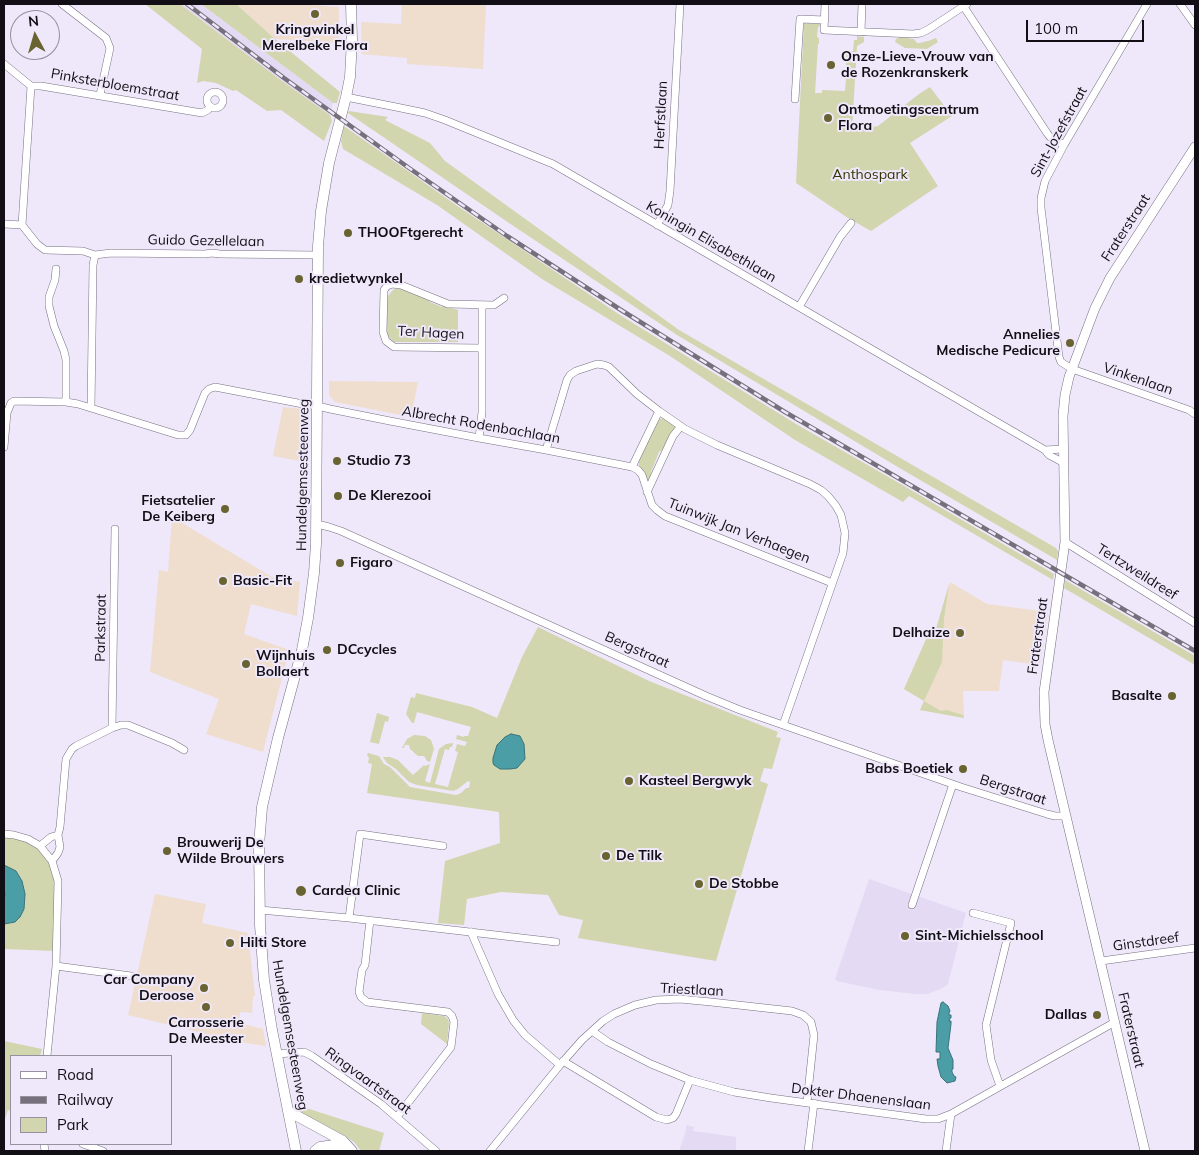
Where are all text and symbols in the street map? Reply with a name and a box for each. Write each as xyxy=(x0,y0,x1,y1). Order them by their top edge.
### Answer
marker: Kringwinkel Merelbeke Flora xyxy=(309,8,321,20)
north arrow xyxy=(10,10,60,60)
scale bar xyxy=(1029,10,1146,42)
text: N xyxy=(27,12,40,31)
text: 100 m xyxy=(1034,19,1078,38)
place label: Kringwinkel Merelbeke Flora xyxy=(262,22,368,54)
place label: Onze-Lieve-Vrouw van de Rozenkranskerk xyxy=(841,49,994,82)
marker: Onze-Lieve-Vrouw van de Rozenkranskerk xyxy=(825,59,837,71)
street label: Pinksterbloemstraat xyxy=(49,65,181,105)
street label: Herfstlaan xyxy=(651,80,671,150)
street label: Sint-Jozefstraat xyxy=(1027,84,1091,180)
place label: Ontmoetingscentrum Flora xyxy=(838,102,979,134)
marker: Ontmoetingscentrum Flora xyxy=(822,112,834,124)
park label: Anthospark xyxy=(832,167,908,183)
street label: Fraterstraat xyxy=(1098,191,1154,265)
street label: Koningin Elisabethlaan xyxy=(643,198,779,286)
place label: THOOFtgerecht xyxy=(358,225,463,241)
marker: THOOFtgerecht xyxy=(342,227,354,239)
street label: Guido Gezellelaan xyxy=(147,232,265,250)
place label: kredietwynkel xyxy=(309,271,403,287)
marker: kredietwynkel xyxy=(293,273,305,285)
street label: Ter Hagen xyxy=(397,323,465,343)
place label: Annelies Medische Pedicure xyxy=(936,327,1060,360)
marker: Annelies Medische Pedicure xyxy=(1064,337,1076,349)
street label: Vinkenlaan xyxy=(1101,359,1175,399)
street label: Hundelgemsesteenweg xyxy=(293,399,313,551)
street label: Albrecht Rodenbachlaan xyxy=(401,403,561,447)
place label: Studio 73 xyxy=(347,453,411,469)
marker: Studio 73 xyxy=(331,455,343,467)
place label: De Klerezooi xyxy=(348,488,431,504)
marker: De Klerezooi xyxy=(332,490,344,502)
place label: Fietsatelier De Keiberg xyxy=(141,493,215,526)
street label: Tuinwijk Jan Verhaegen xyxy=(666,495,812,567)
marker: Fietsatelier De Keiberg xyxy=(219,503,231,515)
street label: Tertzweildreef xyxy=(1093,540,1181,604)
place label: Figaro xyxy=(350,555,393,571)
marker: Figaro xyxy=(334,557,346,569)
place label: Basic-Fit xyxy=(233,573,292,589)
marker: Basic-Fit xyxy=(217,575,229,587)
street label: Parkstraat xyxy=(92,594,110,662)
street label: Fraterstraat xyxy=(1024,597,1052,675)
place label: Delhaize xyxy=(892,625,950,641)
marker: Delhaize xyxy=(954,627,966,639)
street label: Bergstraat xyxy=(602,628,672,672)
place label: DCcycles xyxy=(337,642,397,658)
marker: DCcycles xyxy=(321,644,333,656)
place label: Wijnhuis Bollaert xyxy=(256,648,315,680)
marker: Wijnhuis Bollaert xyxy=(240,658,252,670)
place label: Basalte xyxy=(1111,688,1162,704)
marker: Basalte xyxy=(1166,690,1178,702)
place label: Babs Boetiek xyxy=(865,761,953,777)
marker: Babs Boetiek xyxy=(957,763,969,775)
street label: Bergstraat xyxy=(978,771,1048,809)
place label: Kasteel Bergwyk xyxy=(639,773,751,789)
marker: Kasteel Bergwyk xyxy=(623,775,635,787)
place label: Brouwerij De Wilde Brouwers xyxy=(177,835,284,868)
marker: Brouwerij De Wilde Brouwers xyxy=(161,845,173,857)
place label: De Tilk xyxy=(616,848,662,864)
marker: De Tilk xyxy=(600,850,612,862)
place label: De Stobbe xyxy=(709,876,779,892)
marker: De Stobbe xyxy=(693,878,705,890)
place label: Cardea Clinic xyxy=(312,883,400,899)
marker: Cardea Clinic xyxy=(294,884,308,898)
place label: Sint-Michielsschool xyxy=(915,928,1044,944)
street label: Ginstdreef xyxy=(1112,929,1180,955)
marker: Sint-Michielsschool xyxy=(899,930,911,942)
place label: Hilti Store xyxy=(240,935,306,951)
marker: Hilti Store xyxy=(224,937,236,949)
street label: Hundelgemsesteenweg xyxy=(268,958,312,1112)
place label: Car Company Deroose xyxy=(103,972,194,1004)
street label: Triestlaan xyxy=(660,980,724,1000)
marker: Car Company Deroose xyxy=(198,982,210,994)
street label: Fraterstraat xyxy=(1114,991,1148,1069)
marker: Carrosserie De Meester xyxy=(200,1001,212,1013)
place label: Dallas xyxy=(1045,1007,1087,1023)
marker: Dallas xyxy=(1091,1009,1103,1021)
place label: Carrosserie De Meester xyxy=(168,1015,244,1048)
street label: Ringvaartstraat xyxy=(322,1044,414,1118)
legend xyxy=(10,1055,172,1145)
text: Road xyxy=(57,1065,94,1084)
street label: Dokter Dhaenenslaan xyxy=(790,1080,932,1114)
text: Railway xyxy=(57,1090,113,1109)
text: Park xyxy=(57,1115,89,1134)

